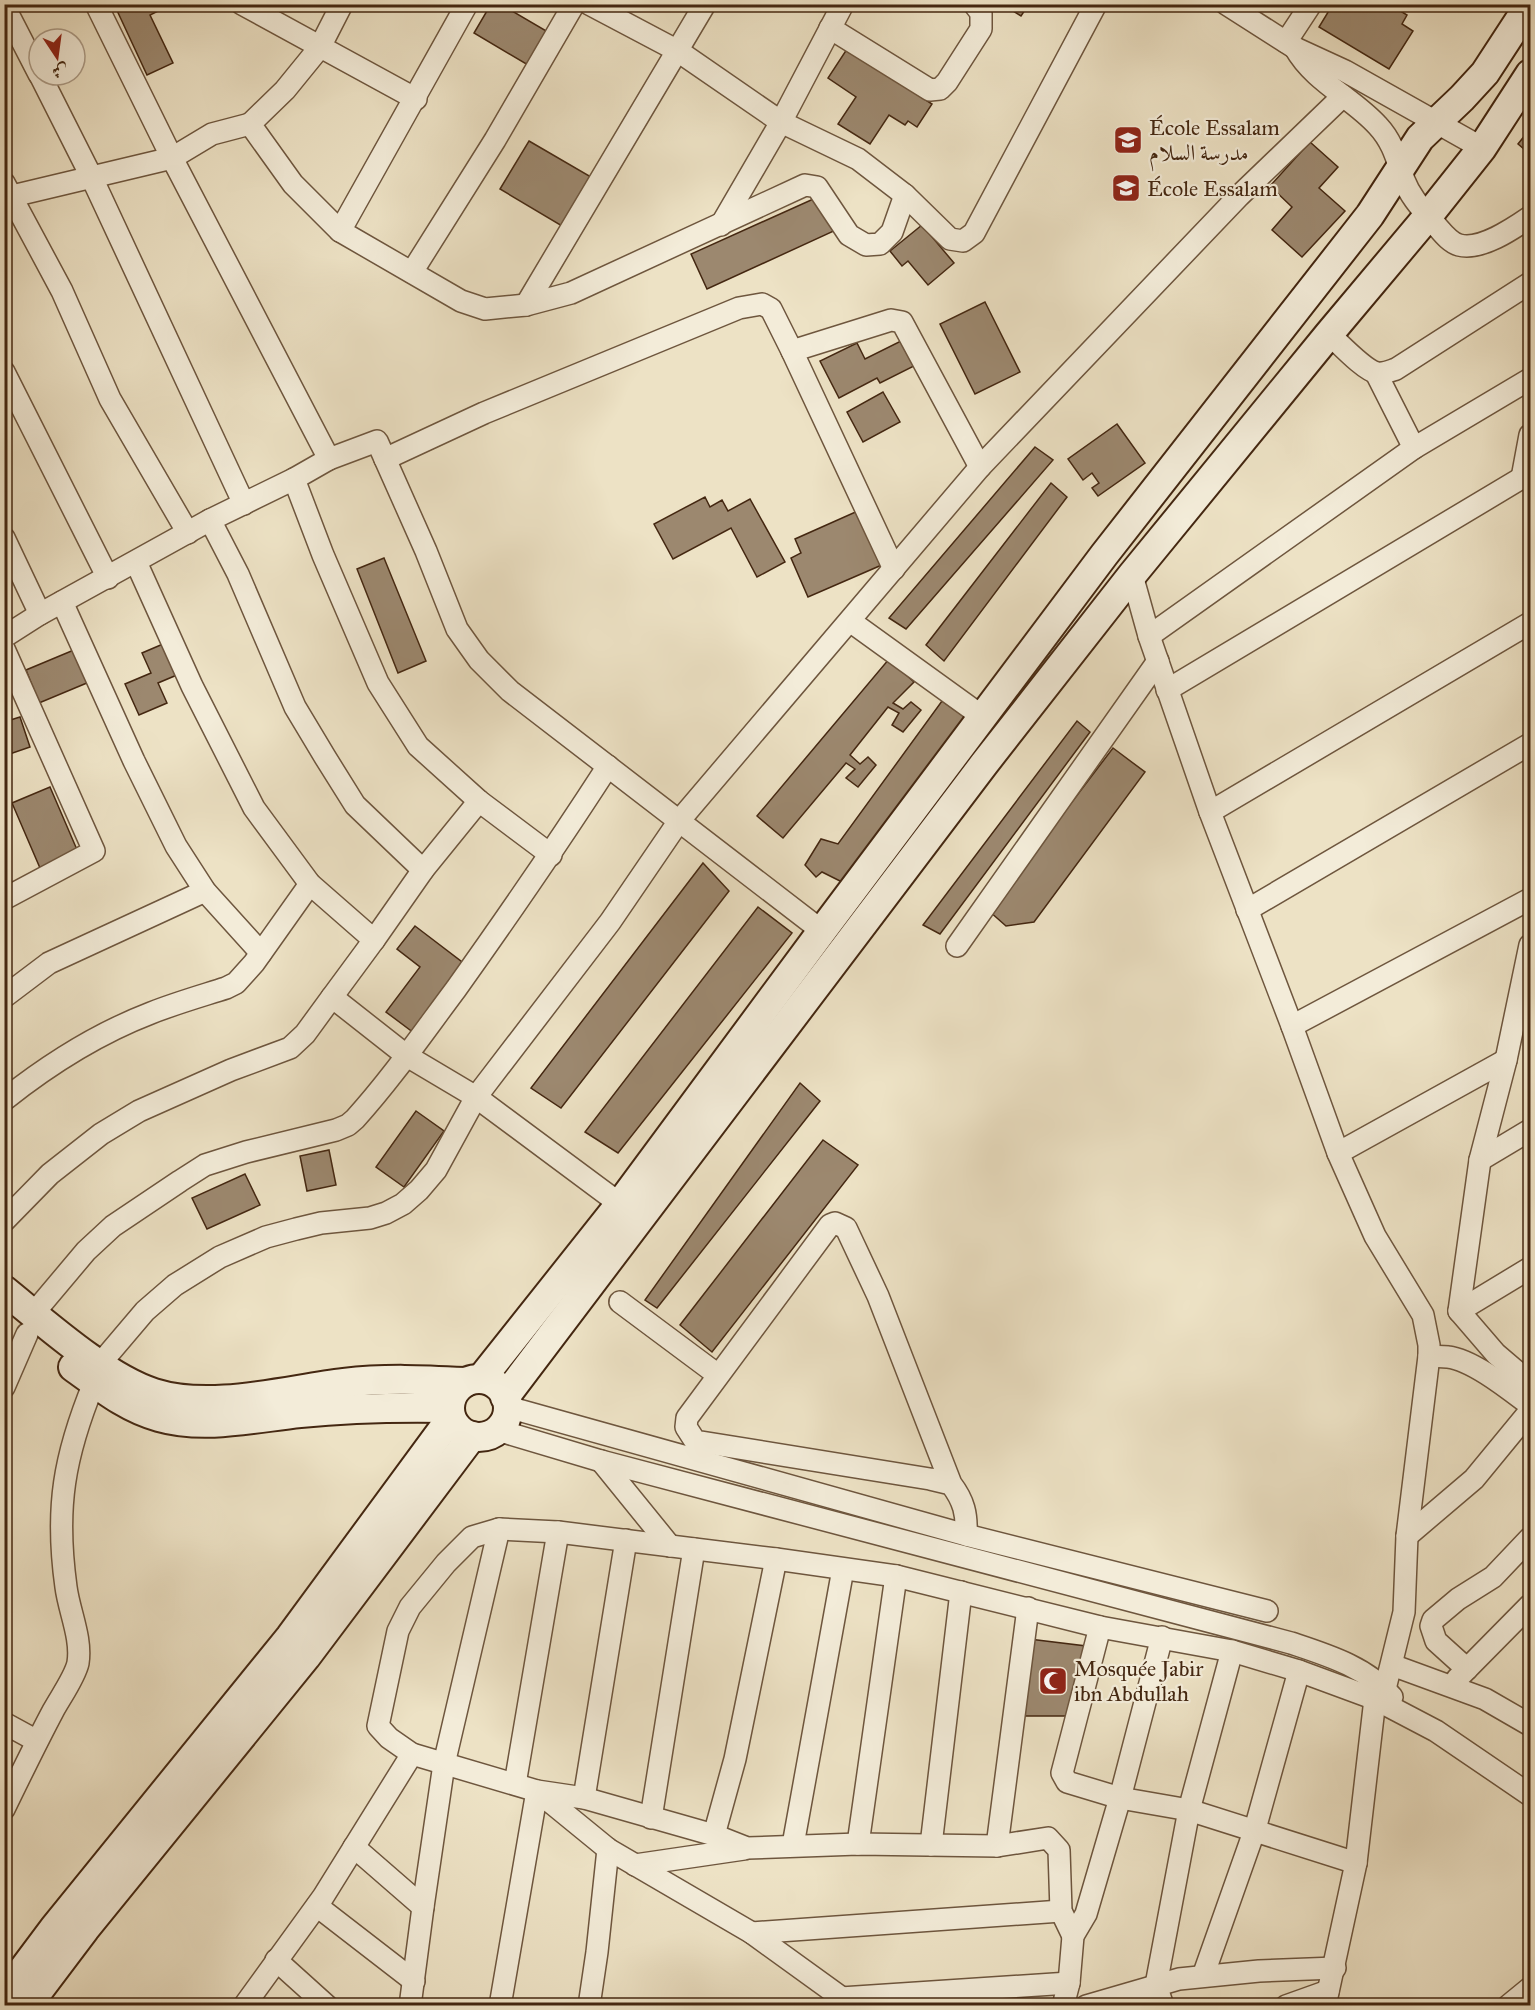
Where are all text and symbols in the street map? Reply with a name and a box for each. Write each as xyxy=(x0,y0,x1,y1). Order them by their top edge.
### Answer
north arrow xyxy=(27,27,87,87)
text: ش xyxy=(50,60,70,82)
place label: École Essalam مدرسة السلام xyxy=(1149,114,1280,172)
school or university icon: École Essalam مدرسة السلام xyxy=(1112,124,1144,156)
school or university icon: École Essalam xyxy=(1110,172,1142,204)
place label: École Essalam xyxy=(1147,175,1278,202)
place label: Mosquée Jabir ibn Abdullah xyxy=(1074,1655,1204,1707)
mosque icon: Mosquée Jabir ibn Abdullah xyxy=(1037,1665,1069,1697)

